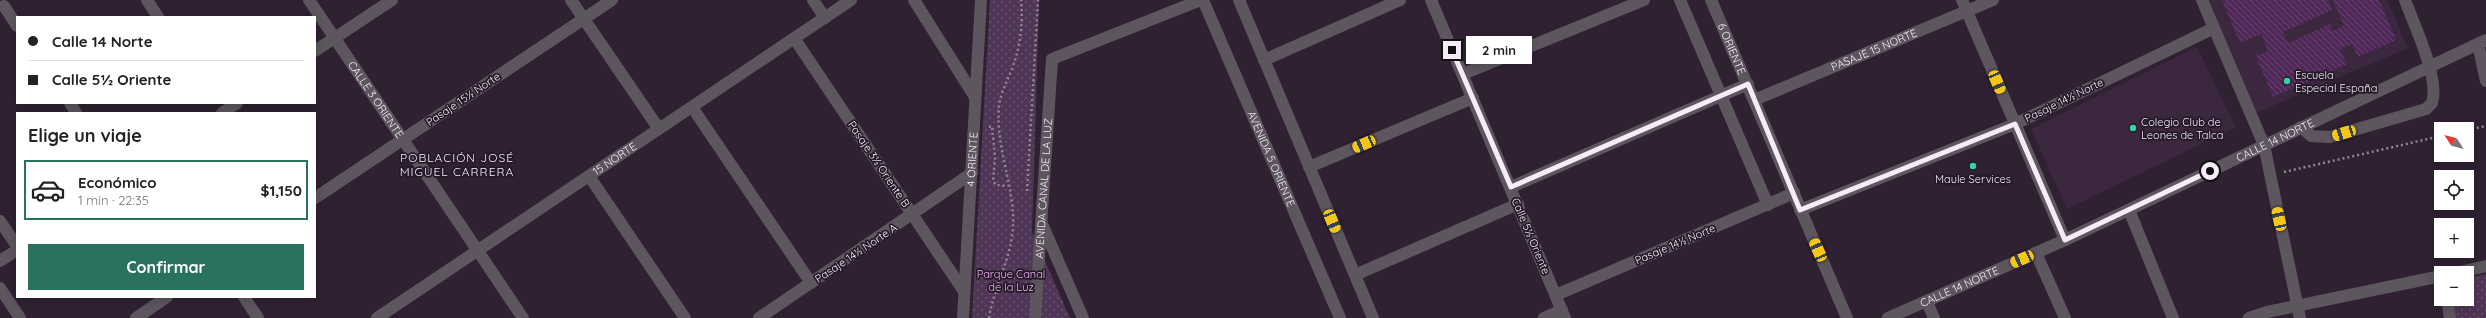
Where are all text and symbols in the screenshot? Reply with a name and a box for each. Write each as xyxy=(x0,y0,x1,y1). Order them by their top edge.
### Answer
street label: 6 ORIENTE xyxy=(1715,21,1749,77)
street label: PASAJE 15 NORTE xyxy=(1829,26,1919,74)
text: Calle 14 Norte xyxy=(52,32,153,51)
callout: 2 min xyxy=(1466,36,1532,64)
route end xyxy=(1443,41,1461,59)
text: 2 min xyxy=(1482,42,1516,58)
street label: CALLE 3 ORIENTE xyxy=(345,58,407,141)
place label: Escuela Especial España xyxy=(2295,68,2377,95)
street label: Pasaje 15½ Norte xyxy=(423,69,503,129)
car xyxy=(1987,69,2007,95)
text: Calle 5½ Oriente xyxy=(52,70,171,89)
street label: Pasaje 14½ Norte xyxy=(2022,75,2106,125)
marker: Escuela Especial España xyxy=(2282,76,2292,86)
street label: AVENIDA 5 ORIENTE xyxy=(1245,109,1298,209)
place label: Colegio Club de Leones de Talca xyxy=(2141,115,2223,142)
street label: CALLE 14 NORTE xyxy=(2234,116,2316,165)
street label: Pasaje 3½ Oriente B xyxy=(845,118,913,210)
street label: AVENIDA CANAL DE LA LUZ xyxy=(1032,118,1055,259)
north arrow xyxy=(2434,122,2474,162)
map controls xyxy=(2434,122,2474,306)
marker: Colegio Club de Leones de Talca xyxy=(2128,123,2138,133)
text: Elige un viaje xyxy=(28,124,142,147)
car xyxy=(2331,124,2357,142)
street label: 4 ORIENTE xyxy=(963,132,981,187)
car xyxy=(1351,134,1377,154)
street label: 15 NORTE xyxy=(590,139,639,178)
district label: POBLACIÓN JOSÉ MIGUEL CARRERA xyxy=(400,150,514,179)
marker: Maule Services xyxy=(1968,161,1978,171)
route start xyxy=(2201,162,2219,180)
button: locate xyxy=(2434,170,2474,210)
icon: car xyxy=(30,172,66,208)
place label: Maule Services xyxy=(1935,172,2011,186)
text: Económico xyxy=(78,173,157,192)
text: $1,150 xyxy=(260,181,302,200)
text: 1 min · 22:35 xyxy=(78,192,149,208)
street label: Calle 5½ Oriente xyxy=(1509,196,1553,276)
car xyxy=(2271,206,2287,232)
car xyxy=(1322,208,1342,234)
button: + xyxy=(2434,218,2474,258)
street label: Pasaje 14½ Norte A xyxy=(812,220,900,286)
street label: Pasaje 14½ Norte xyxy=(1633,221,1717,267)
car xyxy=(1808,237,1828,263)
button: Confirmar xyxy=(28,244,304,290)
car xyxy=(2009,249,2035,269)
street label: CALLE 14 NORTE xyxy=(1918,263,2001,310)
button: − xyxy=(2434,266,2474,306)
park label: Parque Canal de la Luz xyxy=(977,267,1045,294)

